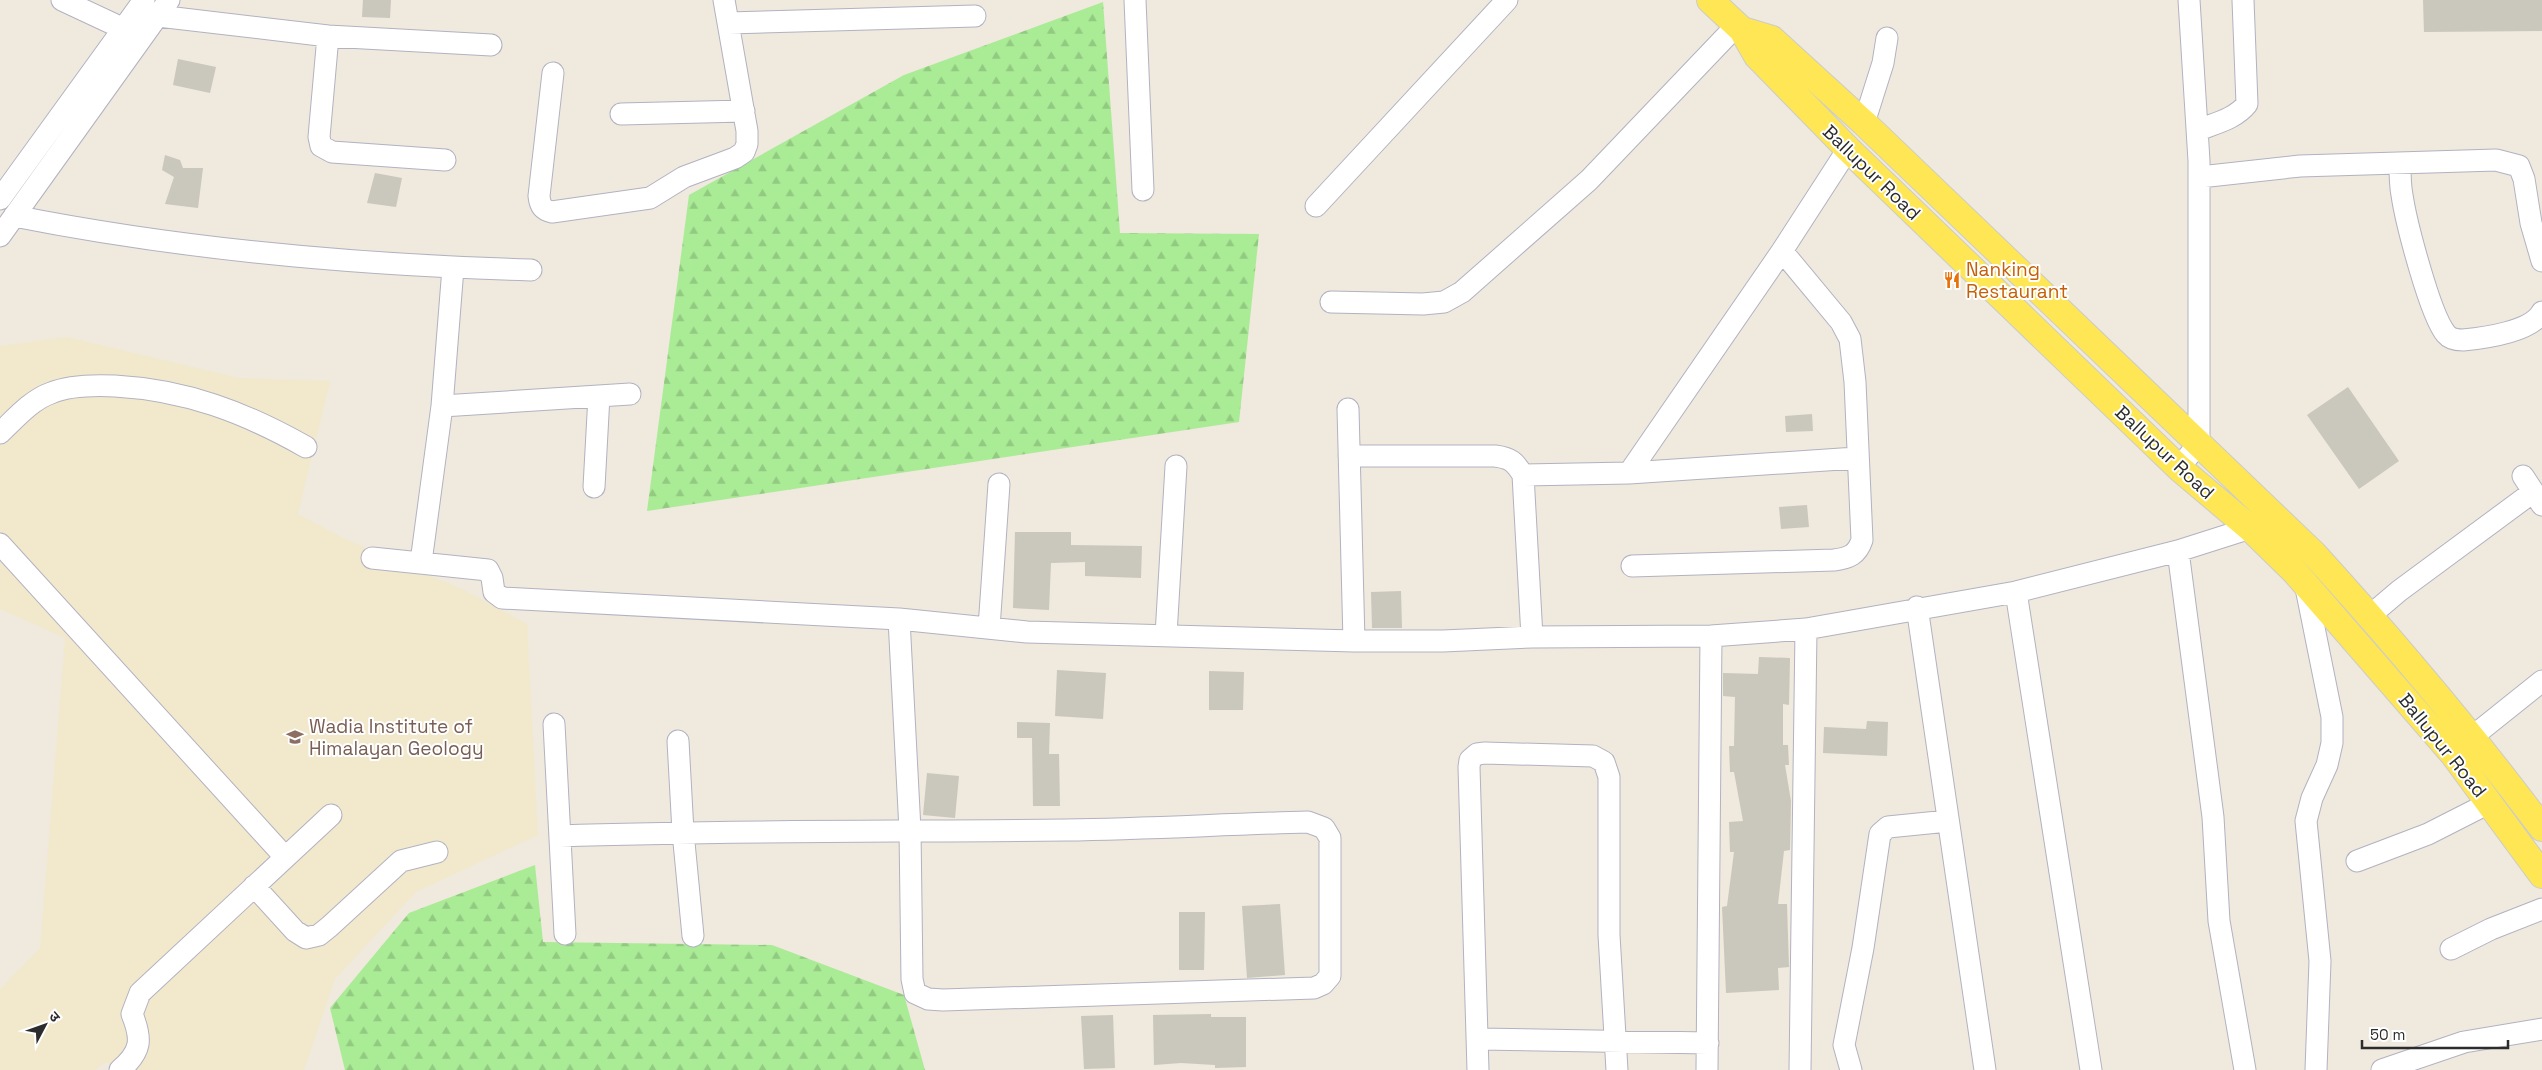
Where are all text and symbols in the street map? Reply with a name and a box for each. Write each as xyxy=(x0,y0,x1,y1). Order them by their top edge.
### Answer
street label: Ballupur Road xyxy=(1817,119,1926,225)
place label: Nanking Restaurant xyxy=(1966,257,2068,304)
restaurant icon: Nanking Restaurant xyxy=(1942,270,1962,290)
street label: Ballupur Road xyxy=(2110,400,2220,505)
street label: Ballupur Road xyxy=(2393,688,2492,803)
place label: Wadia Institute of Himalayan Geology xyxy=(309,714,484,761)
school or university icon: Wadia Institute of Himalayan Geology xyxy=(285,727,305,747)
north arrow xyxy=(20,1000,70,1050)
text: उ xyxy=(45,1007,65,1026)
scale bar xyxy=(2362,1018,2508,1050)
text: 50 m xyxy=(2370,1025,2405,1044)

